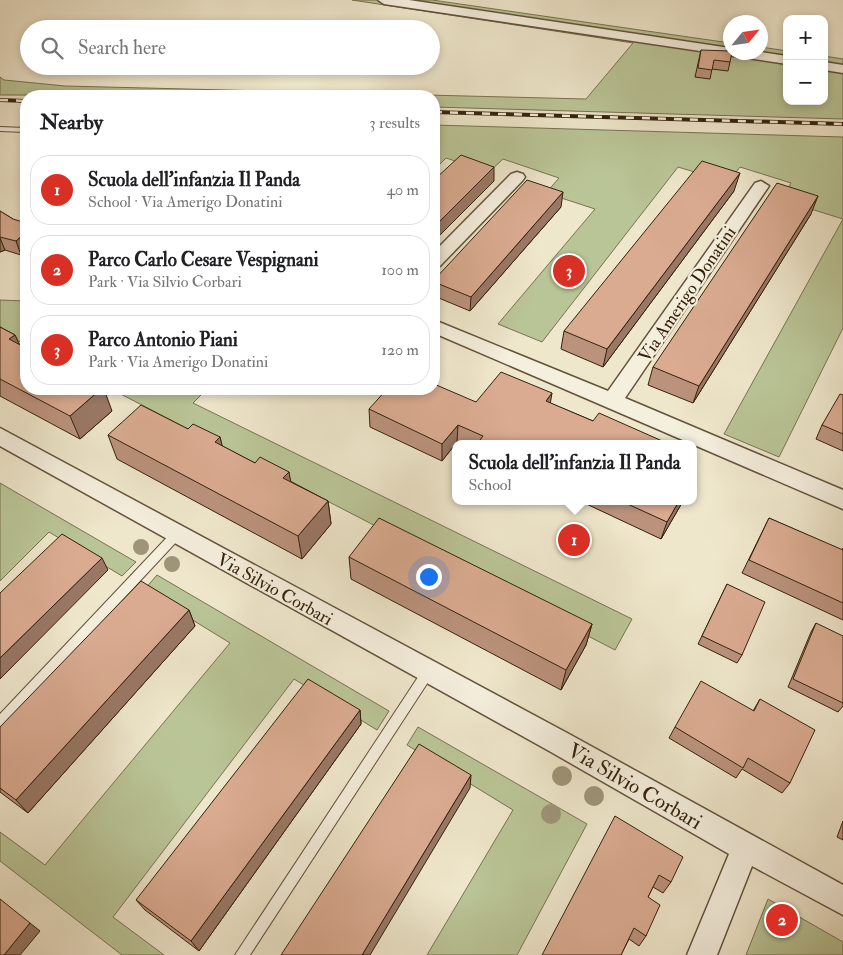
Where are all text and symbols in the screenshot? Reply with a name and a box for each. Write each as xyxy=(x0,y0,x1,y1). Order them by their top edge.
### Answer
north arrow xyxy=(723,15,768,60)
map controls xyxy=(783,15,828,105)
button: + xyxy=(783,15,828,60)
search box xyxy=(20,20,440,75)
icon: search xyxy=(38,34,66,62)
text: Search here xyxy=(78,36,166,60)
button: − xyxy=(783,60,828,105)
text: Nearby xyxy=(40,109,103,136)
text: 3 results xyxy=(369,113,420,133)
text: Scuola dell'infanzia Il Panda xyxy=(88,168,300,192)
text: 1 xyxy=(54,180,60,200)
text: 40 m xyxy=(386,180,419,200)
text: School · Via Amerigo Donatini xyxy=(88,192,282,212)
street label: Via Amerigo Donatini xyxy=(633,222,742,367)
text: Parco Carlo Cesare Vespignani xyxy=(88,248,319,272)
pin: 3 xyxy=(553,252,585,290)
text: 2 xyxy=(53,260,61,280)
text: 100 m xyxy=(381,260,419,280)
text: Park · Via Silvio Corbari xyxy=(88,272,242,292)
text: Parco Antonio Piani xyxy=(88,328,238,352)
text: 3 xyxy=(54,340,60,360)
text: 120 m xyxy=(381,340,419,360)
text: Park · Via Amerigo Donatini xyxy=(88,352,268,372)
popup xyxy=(452,440,697,505)
text: Scuola dell'infanzia Il Panda xyxy=(468,451,681,475)
text: School xyxy=(468,475,512,495)
pin: 1 xyxy=(558,521,590,559)
street label: Via Silvio Corbari xyxy=(213,548,337,631)
your location xyxy=(416,564,442,590)
street label: Via Silvio Corbari xyxy=(563,737,707,836)
pin: 2 xyxy=(766,901,798,939)

